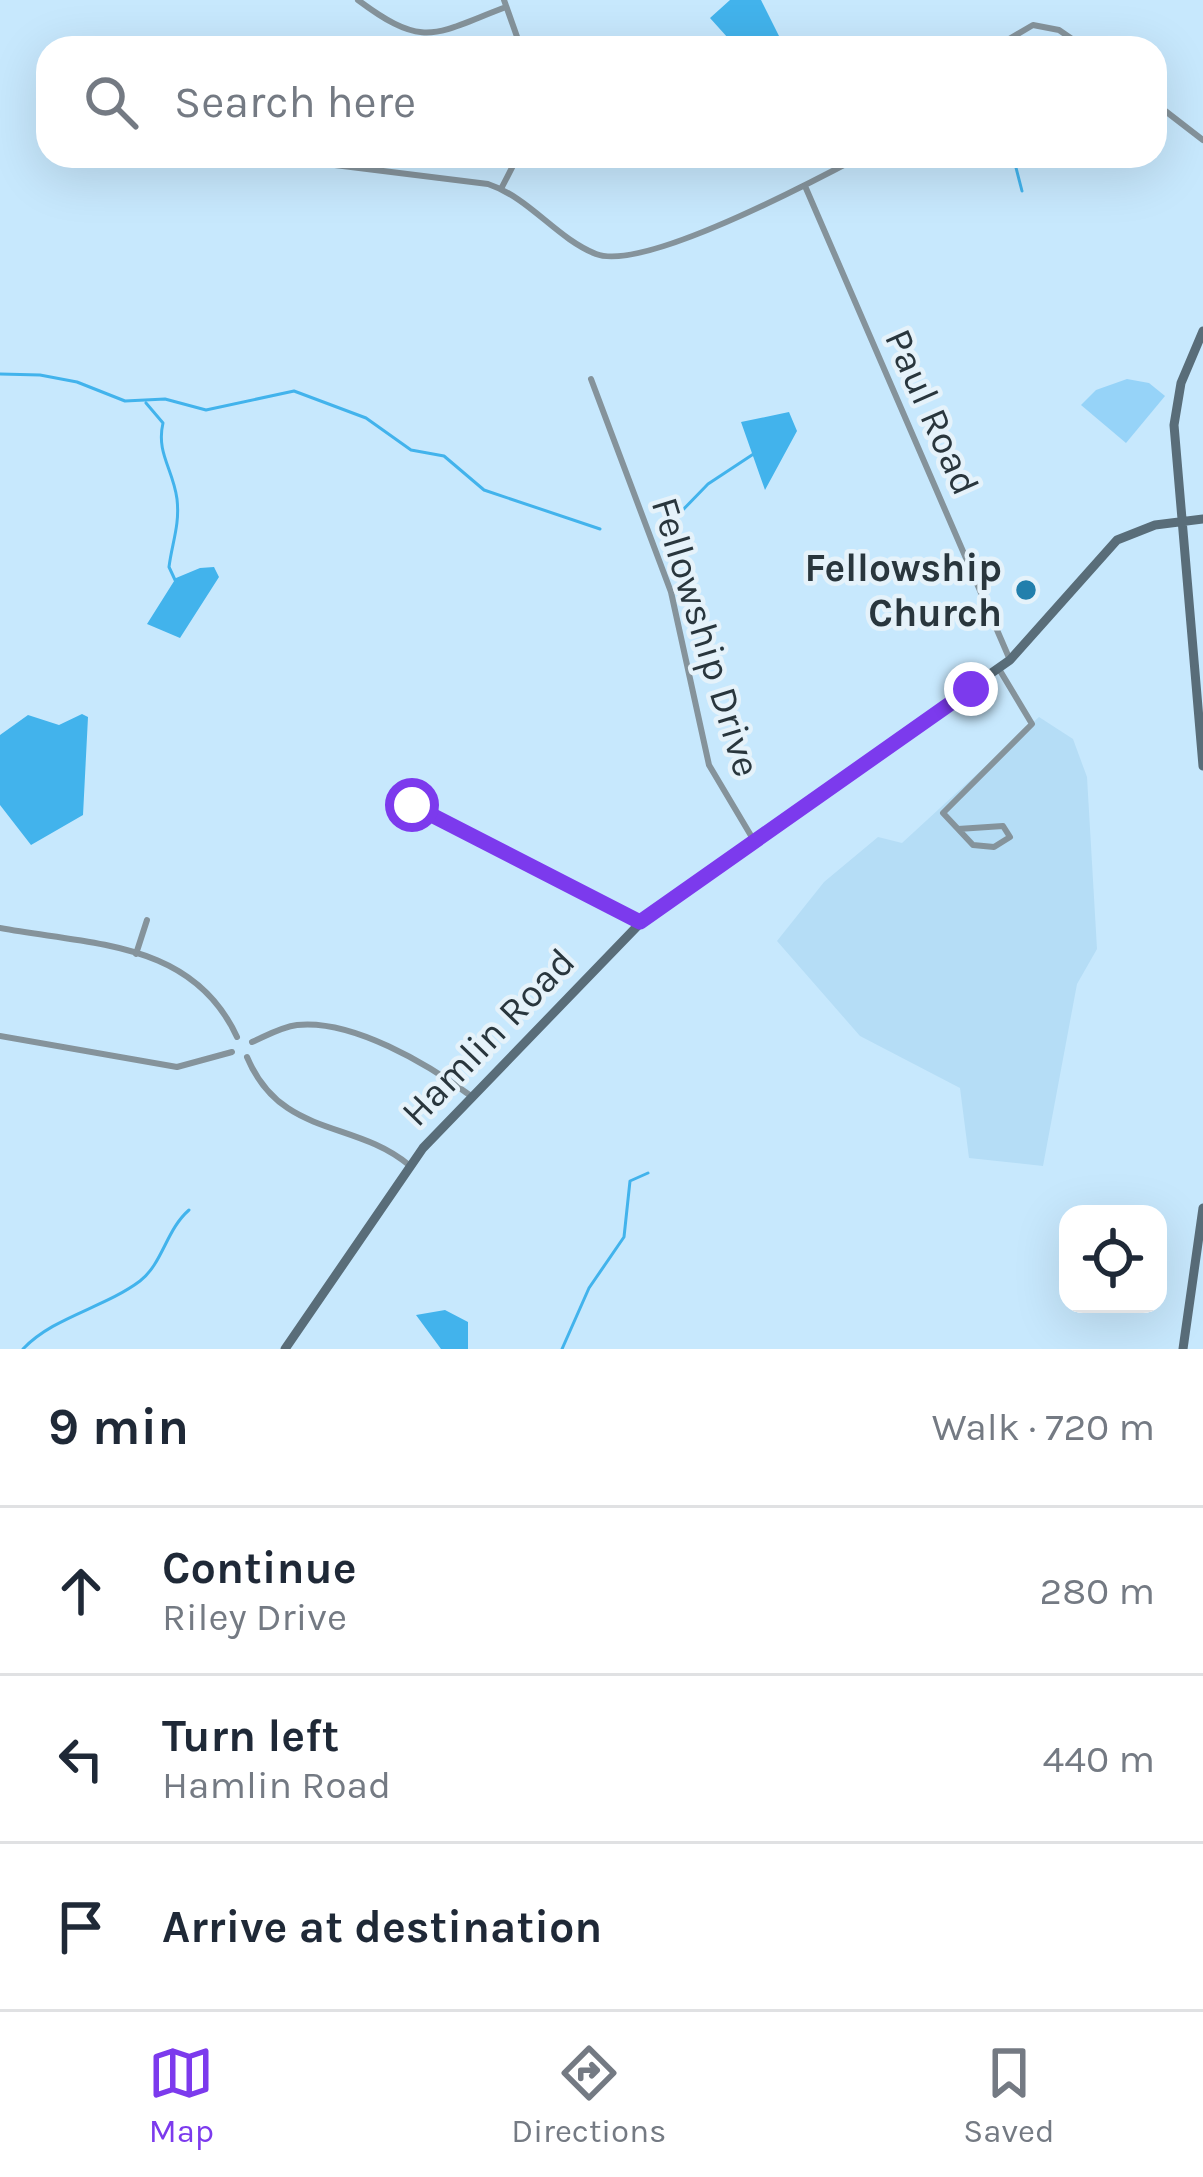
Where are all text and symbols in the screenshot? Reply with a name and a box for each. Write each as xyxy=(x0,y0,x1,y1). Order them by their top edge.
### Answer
search box xyxy=(36,36,1167,168)
icon: search xyxy=(78,69,144,135)
text: Search here xyxy=(174,76,416,128)
street label: Paul Road xyxy=(875,322,989,502)
street label: Fellowship Drive xyxy=(642,492,770,782)
place label: Fellowship Church xyxy=(804,545,1002,636)
marker: Fellowship Church xyxy=(1013,577,1039,603)
route end xyxy=(944,662,998,716)
route start xyxy=(385,778,439,832)
street label: Hamlin Road xyxy=(392,939,584,1135)
map controls xyxy=(1059,1205,1167,1313)
button: locate xyxy=(1059,1205,1167,1313)
text: 9 min xyxy=(48,1397,189,1457)
text: Walk · 720 m xyxy=(932,1404,1155,1450)
text: Continue xyxy=(162,1542,357,1594)
icon: ahead xyxy=(48,1558,114,1624)
text: 280 m xyxy=(1040,1568,1155,1614)
text: Riley Drive xyxy=(162,1594,347,1640)
text: Turn left xyxy=(162,1710,339,1762)
icon: left xyxy=(48,1726,114,1792)
text: 440 m xyxy=(1043,1736,1155,1782)
text: Hamlin Road xyxy=(162,1762,391,1808)
icon: arrive xyxy=(48,1894,114,1960)
text: Arrive at destination xyxy=(162,1901,602,1953)
tab: Map xyxy=(148,2040,214,2150)
tab: Directions xyxy=(511,2040,666,2150)
tab: Saved xyxy=(963,2040,1055,2150)

